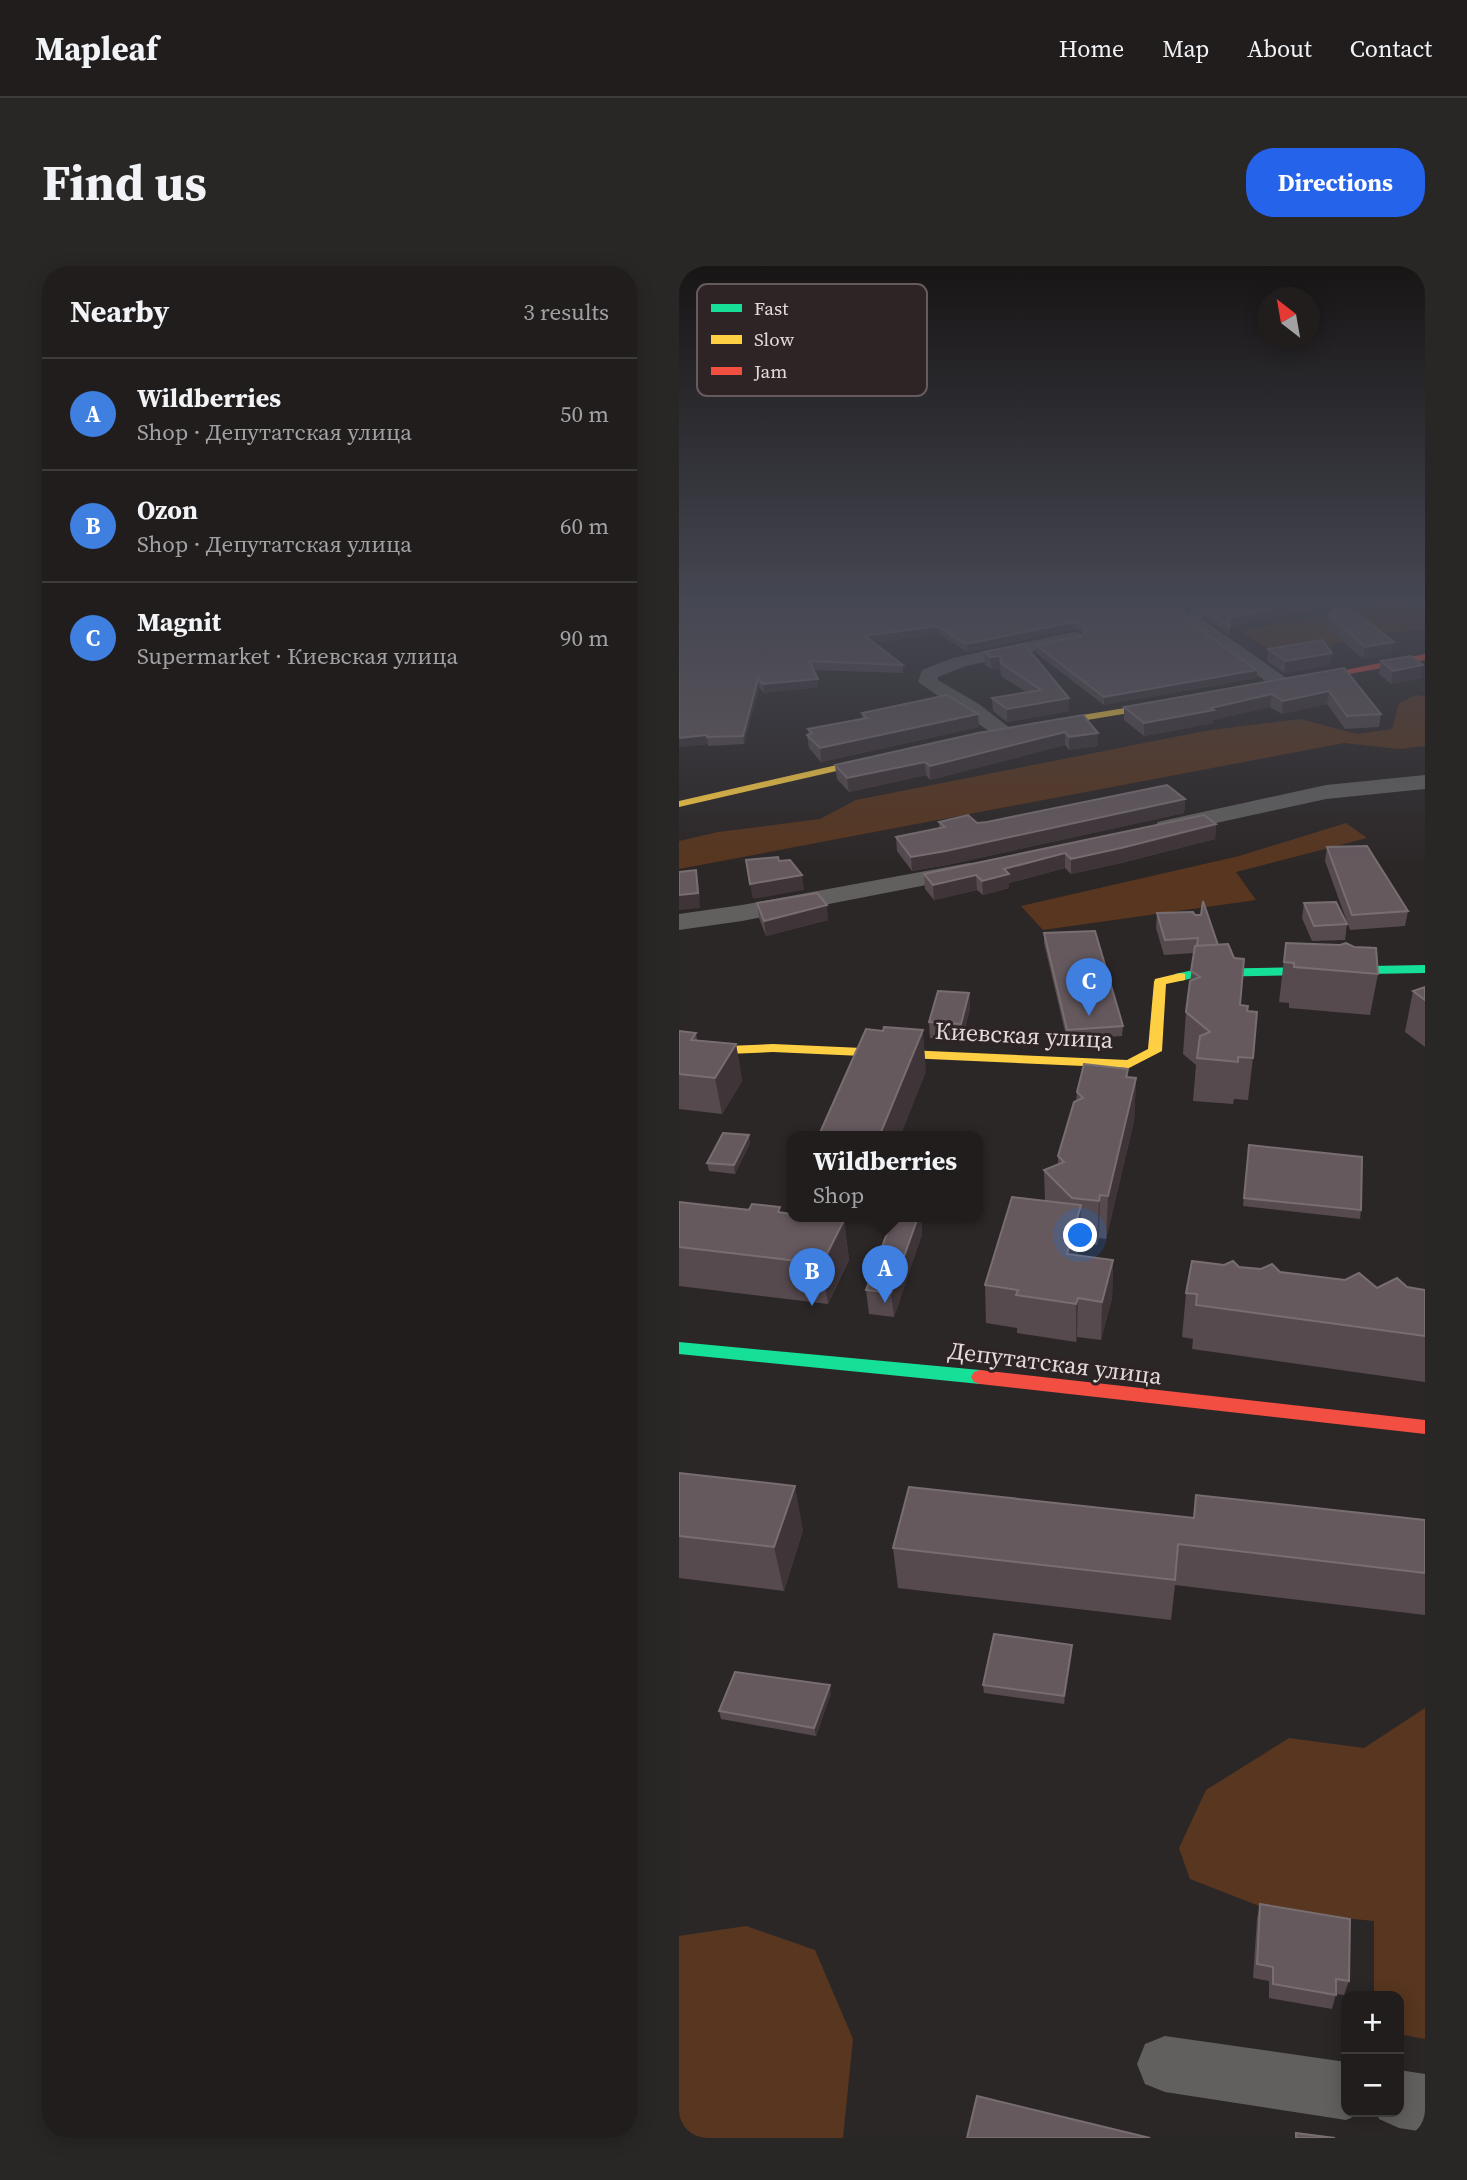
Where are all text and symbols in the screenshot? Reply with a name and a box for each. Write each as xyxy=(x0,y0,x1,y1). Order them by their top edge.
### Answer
text: Mapleaf xyxy=(35,26,158,71)
text: Home xyxy=(1059,32,1124,65)
text: Map xyxy=(1162,32,1209,65)
text: About xyxy=(1247,32,1312,65)
text: Contact xyxy=(1350,32,1432,65)
button: Directions xyxy=(1246,148,1425,217)
text: Find us xyxy=(42,149,207,216)
legend xyxy=(697,284,927,396)
north arrow xyxy=(1257,287,1320,350)
text: Nearby xyxy=(70,291,169,332)
text: Fast xyxy=(754,295,789,321)
text: 3 results xyxy=(523,296,609,328)
text: Slow xyxy=(754,326,795,352)
text: Jam xyxy=(753,358,787,384)
text: Wildberries xyxy=(137,380,281,416)
text: A xyxy=(85,398,101,430)
text: 50 m xyxy=(560,398,609,430)
text: Shop · Депутатская улица xyxy=(137,416,412,448)
text: Ozon xyxy=(137,492,198,528)
text: B xyxy=(86,510,100,542)
text: 60 m xyxy=(560,510,609,542)
text: Shop · Депутатская улица xyxy=(137,528,412,560)
text: Magnit xyxy=(137,604,221,640)
text: C xyxy=(86,622,100,654)
text: 90 m xyxy=(560,622,609,654)
text: Supermarket · Киевская улица xyxy=(137,640,458,672)
pin: C xyxy=(1066,958,1112,1016)
street label: Киевская улица xyxy=(934,1014,1115,1056)
popup xyxy=(787,1131,983,1222)
text: Wildberries xyxy=(813,1143,957,1179)
text: Shop xyxy=(813,1179,864,1211)
your location xyxy=(1063,1218,1097,1252)
pin: A xyxy=(862,1245,908,1303)
pin: B xyxy=(789,1248,835,1306)
street label: Депутатская улица xyxy=(946,1334,1165,1393)
map controls xyxy=(1341,1991,1404,2117)
button: + xyxy=(1341,1991,1404,2054)
button: − xyxy=(1341,2054,1404,2117)

